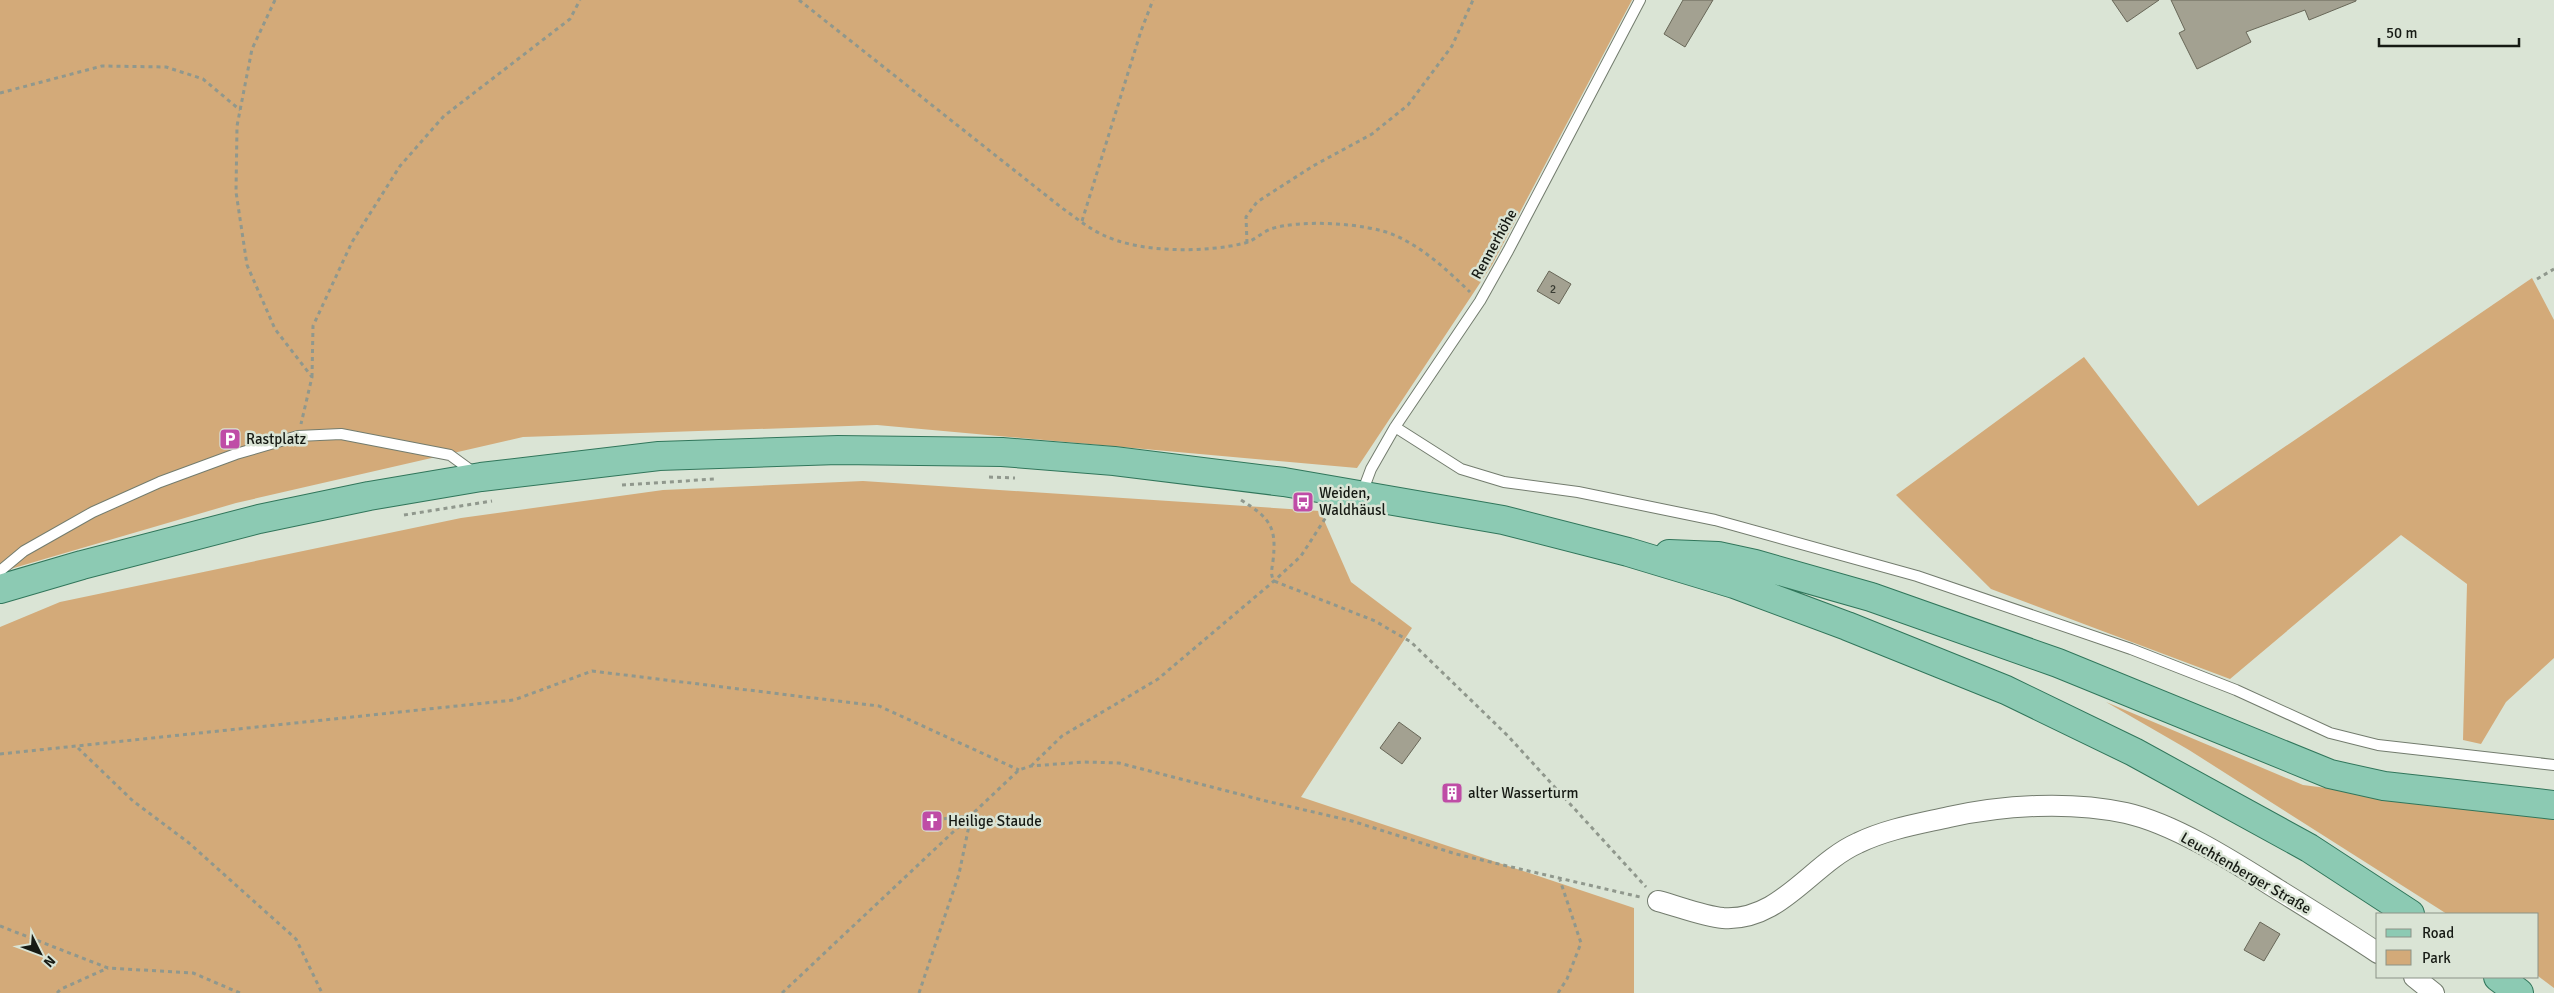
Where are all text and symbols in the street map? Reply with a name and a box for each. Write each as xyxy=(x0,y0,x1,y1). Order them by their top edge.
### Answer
scale bar xyxy=(2379,15,2519,47)
text: 50 m xyxy=(2386,24,2417,42)
street label: Rennerhöhe xyxy=(1467,206,1521,282)
house number: 2 xyxy=(1550,282,1556,297)
parking icon: Rastplatz xyxy=(218,427,242,451)
place label: Rastplatz xyxy=(246,430,307,448)
place label: Weiden, Waldhäusl xyxy=(1319,484,1386,519)
bus stop icon: Weiden, Waldhäusl xyxy=(1291,490,1315,514)
building icon: alter Wasserturm xyxy=(1440,781,1464,805)
place label: alter Wasserturm xyxy=(1468,784,1578,802)
church icon: Heilige Staude xyxy=(920,809,944,833)
place label: Heilige Staude xyxy=(948,812,1042,830)
street label: Leuchtenberger Straße xyxy=(2178,828,2314,918)
legend xyxy=(2376,913,2539,978)
text: Road xyxy=(2422,924,2454,942)
north arrow xyxy=(15,928,65,978)
text: Park xyxy=(2422,949,2451,967)
text: N xyxy=(40,952,59,971)

